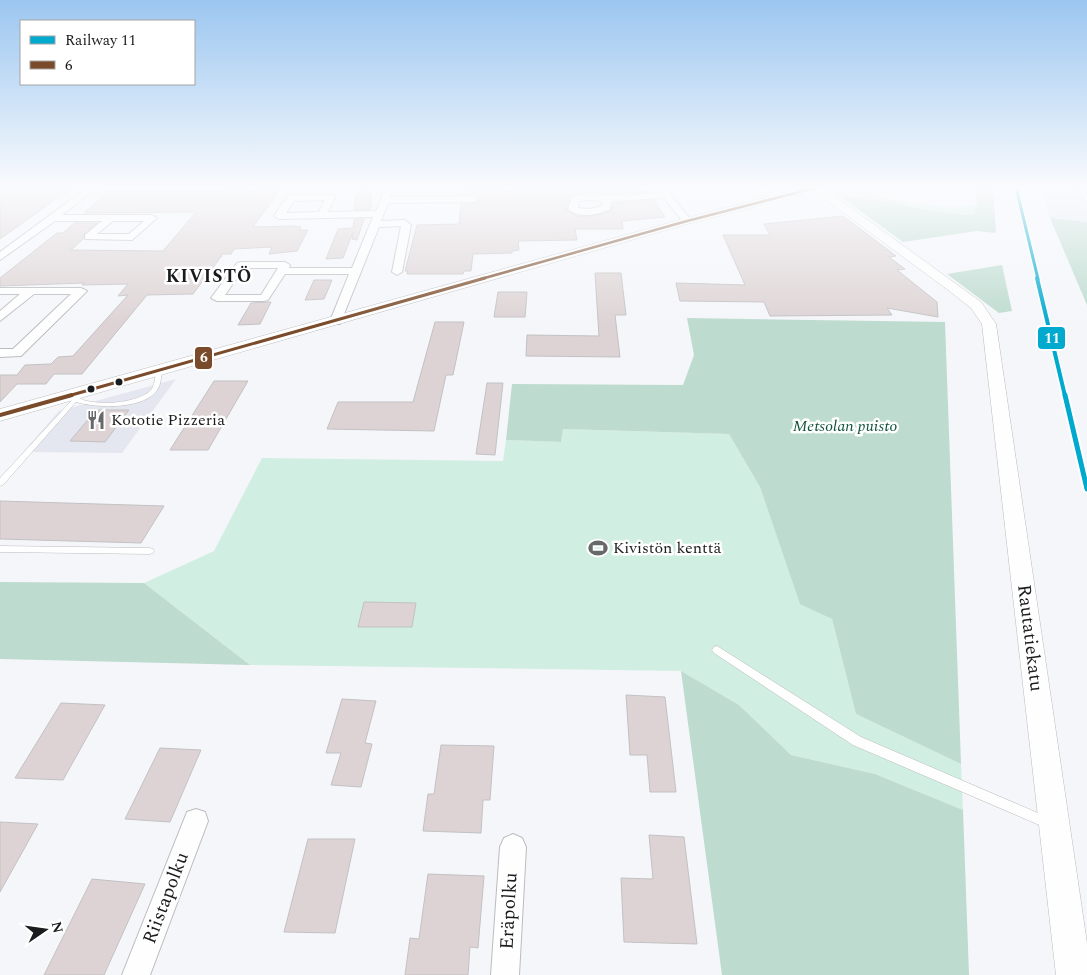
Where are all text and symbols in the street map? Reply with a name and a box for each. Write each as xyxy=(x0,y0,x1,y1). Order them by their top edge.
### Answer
legend xyxy=(20,20,195,85)
text: Railway 11 xyxy=(65,29,136,52)
text: 6 xyxy=(65,54,73,77)
district label: KIVISTÖ xyxy=(166,263,252,290)
line badge: 11 xyxy=(1037,326,1066,350)
text: 11 xyxy=(1044,328,1060,349)
line badge: 6 xyxy=(194,346,213,370)
text: 6 xyxy=(200,347,208,368)
unlabelled marker xyxy=(114,377,124,387)
unlabelled marker xyxy=(86,384,96,394)
place label: Kototie Pizzeria xyxy=(111,408,225,432)
restaurant icon: Kototie Pizzeria xyxy=(85,409,107,431)
park label: Metsolan puisto xyxy=(793,414,897,438)
place label: Kivistön kenttä xyxy=(613,536,721,560)
sports icon: Kivistön kenttä xyxy=(587,537,609,559)
street label: Rautatiekatu xyxy=(1009,583,1051,693)
street label: Riistapolku xyxy=(135,848,197,948)
street label: Eräpolku xyxy=(492,871,526,950)
north arrow xyxy=(20,905,70,955)
text: N xyxy=(46,919,69,935)

